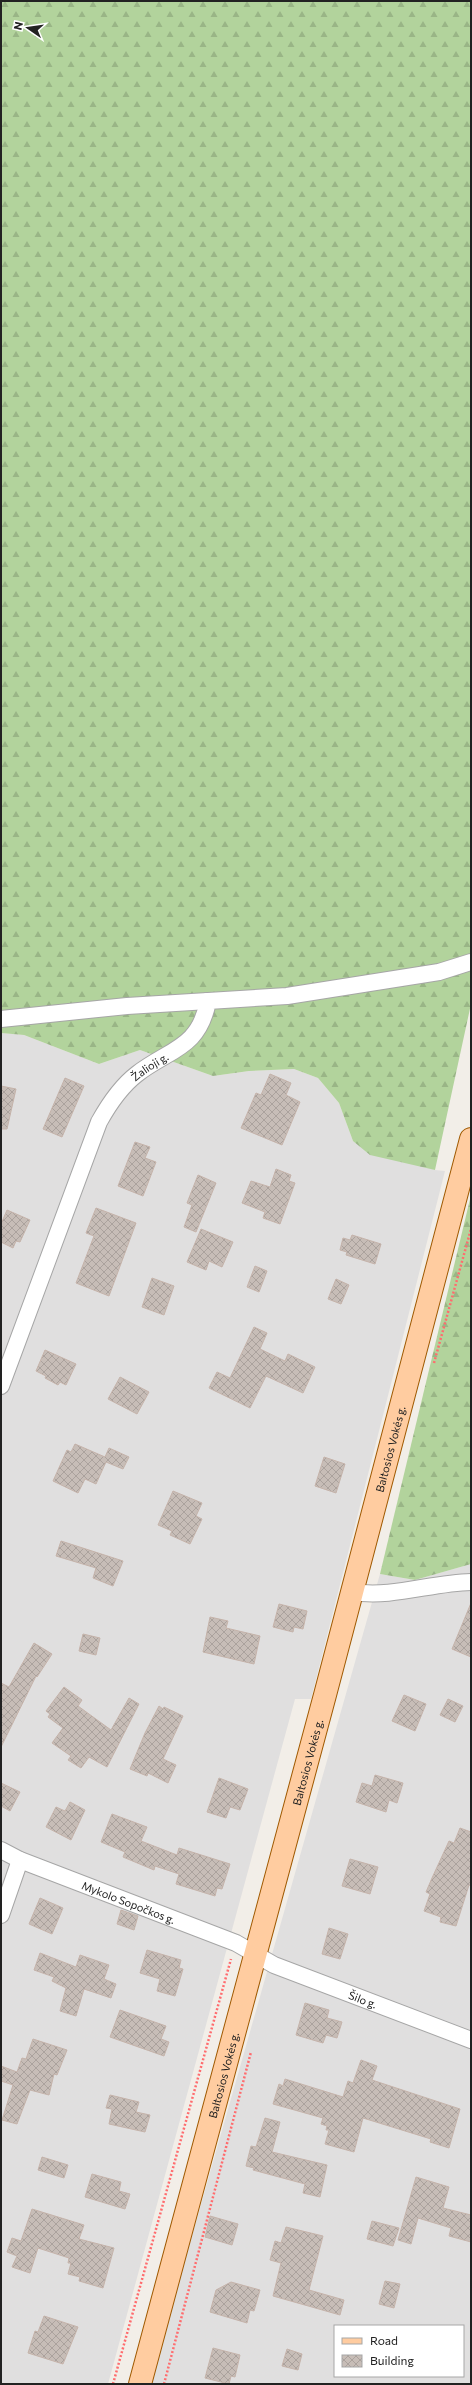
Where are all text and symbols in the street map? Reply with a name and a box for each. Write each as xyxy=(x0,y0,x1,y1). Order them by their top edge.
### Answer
north arrow xyxy=(8,8,48,48)
text: N xyxy=(11,20,25,31)
street label: Žalioji g. xyxy=(127,1049,171,1083)
street label: Baltosios Vokės g. xyxy=(372,1404,407,1493)
street label: Baltosios Vokės g. xyxy=(289,1717,325,1807)
street label: Mykolo Sopočkos g. xyxy=(80,1878,178,1926)
street label: Šilo g. xyxy=(347,1987,379,2010)
street label: Baltosios Vokės g. xyxy=(205,2030,241,2119)
legend xyxy=(334,2325,464,2377)
text: Road xyxy=(370,2333,398,2347)
text: Building xyxy=(370,2353,414,2367)

